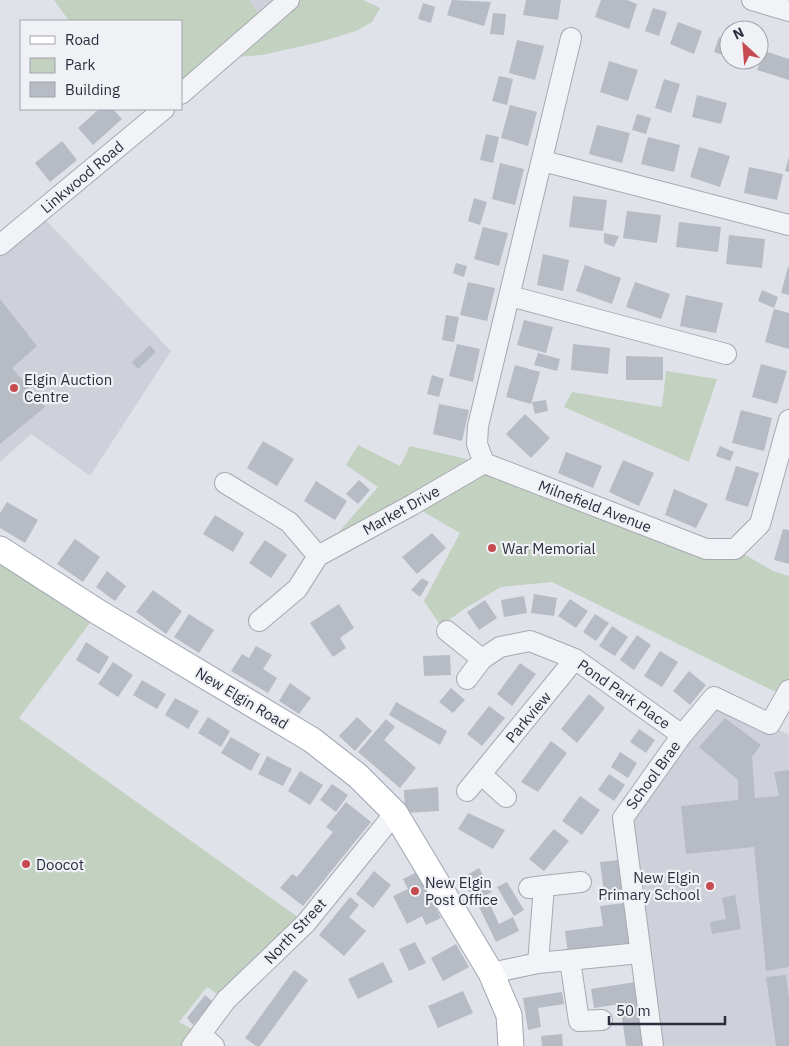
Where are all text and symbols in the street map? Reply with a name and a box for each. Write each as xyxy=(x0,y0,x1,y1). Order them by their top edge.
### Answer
legend xyxy=(20,20,182,110)
north arrow xyxy=(719,20,769,70)
text: N xyxy=(730,23,747,44)
text: Road xyxy=(65,30,100,49)
text: Park xyxy=(65,55,95,74)
text: Building xyxy=(65,80,120,99)
street label: Linkwood Road xyxy=(37,137,127,217)
place label: Elgin Auction Centre xyxy=(24,370,112,406)
marker: Elgin Auction Centre xyxy=(8,382,20,394)
street label: Milnefield Avenue xyxy=(536,476,654,536)
street label: Market Drive xyxy=(359,481,443,539)
place label: War Memorial xyxy=(502,539,596,558)
marker: War Memorial xyxy=(486,542,498,554)
street label: Pond Park Place xyxy=(574,655,674,733)
street label: New Elgin Road xyxy=(192,663,292,733)
street label: Parkview xyxy=(501,687,555,746)
street label: School Brae xyxy=(622,737,684,813)
place label: Doocot xyxy=(36,855,84,874)
marker: Doocot xyxy=(20,858,32,870)
place label: New Elgin Primary School xyxy=(598,868,700,904)
place label: New Elgin Post Office xyxy=(425,873,498,909)
marker: New Elgin Primary School xyxy=(704,880,716,892)
marker: New Elgin Post Office xyxy=(409,885,421,897)
street label: North Street xyxy=(260,894,330,968)
scale bar xyxy=(609,994,725,1026)
text: 50 m xyxy=(616,1001,651,1020)

